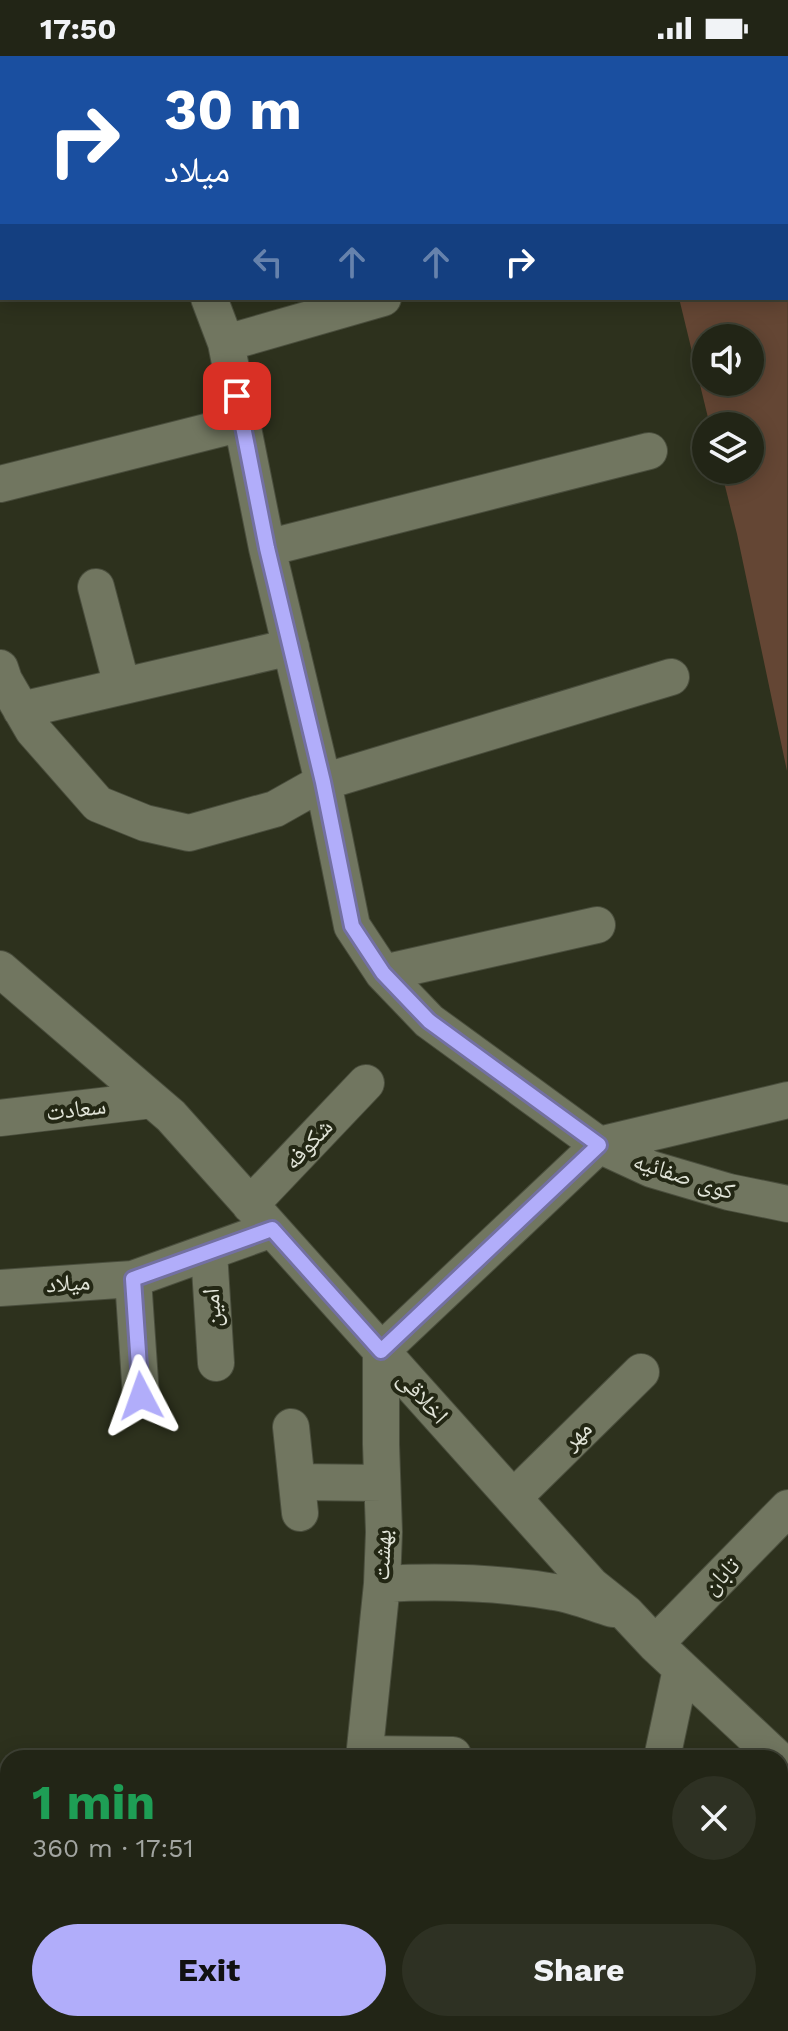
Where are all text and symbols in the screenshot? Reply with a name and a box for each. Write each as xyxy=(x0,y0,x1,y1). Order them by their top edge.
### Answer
text: 17:50 xyxy=(40,11,117,46)
text: 30 m xyxy=(164,77,302,143)
icon: right xyxy=(32,88,136,192)
text: میلاد xyxy=(164,149,230,191)
icon: left xyxy=(246,240,290,284)
icon: ahead xyxy=(330,240,374,284)
icon: ahead xyxy=(414,240,458,284)
icon: right xyxy=(498,240,542,284)
map controls xyxy=(692,324,764,484)
button: sound xyxy=(692,324,764,396)
pin xyxy=(203,362,271,430)
icon: arrive xyxy=(215,374,259,418)
button: layers xyxy=(692,412,764,484)
street label: سعادت xyxy=(44,1091,108,1127)
street label: شکوفه xyxy=(278,1113,338,1175)
street label: کوی صفائیه xyxy=(630,1147,738,1205)
street label: میلاد xyxy=(45,1267,91,1299)
street label: امین xyxy=(197,1287,227,1329)
position arrow xyxy=(99,1354,183,1438)
street label: اخلاقی xyxy=(392,1365,454,1429)
street label: مهر xyxy=(556,1415,597,1456)
street label: بهشت xyxy=(367,1529,397,1581)
street label: تابان xyxy=(697,1552,745,1600)
text: 1 min xyxy=(32,1774,155,1831)
button: close xyxy=(672,1776,756,1860)
text: 360 m · 17:51 xyxy=(32,1833,194,1863)
button: Exit xyxy=(32,1924,386,2016)
button: Share xyxy=(402,1924,756,2016)

